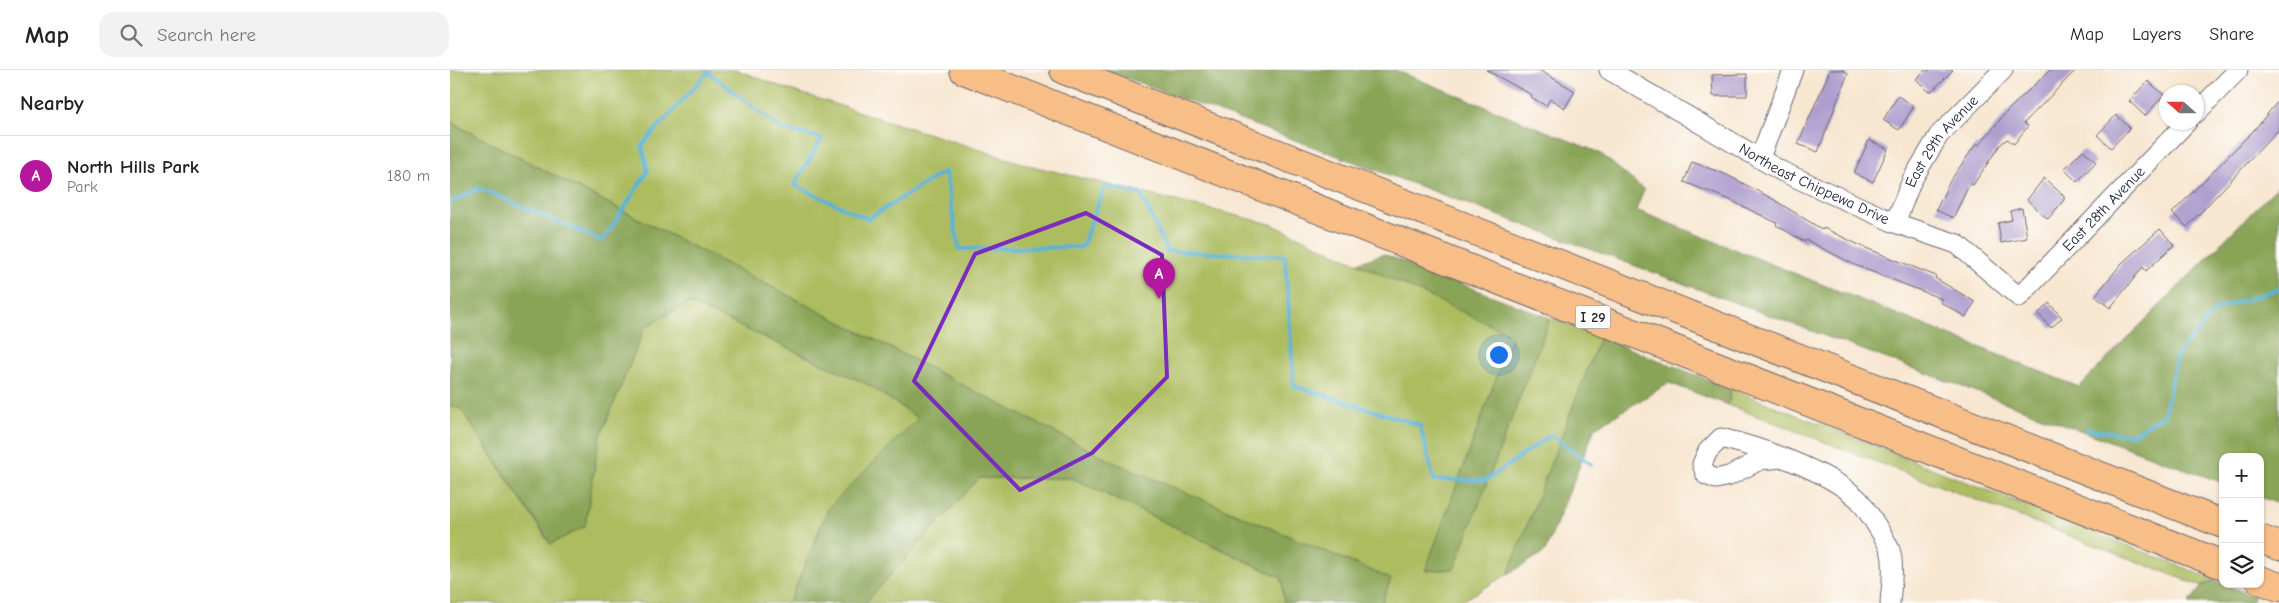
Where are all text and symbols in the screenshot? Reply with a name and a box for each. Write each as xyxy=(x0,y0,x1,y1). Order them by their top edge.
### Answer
search box xyxy=(99,12,449,57)
text: Map xyxy=(25,21,69,49)
icon: search xyxy=(117,21,145,49)
text: Search here xyxy=(157,24,256,46)
text: Map xyxy=(2070,24,2104,45)
text: Layers xyxy=(2132,24,2181,45)
text: Share xyxy=(2209,24,2254,45)
north arrow xyxy=(2159,85,2204,130)
text: Nearby xyxy=(20,91,84,115)
street label: East 29th Avenue xyxy=(1901,91,1982,190)
street label: Northeast Chippewa Drive xyxy=(1736,139,1893,228)
text: North Hills Park xyxy=(67,156,199,178)
street label: East 28th Avenue xyxy=(2059,162,2149,255)
text: A xyxy=(32,167,40,185)
text: 180 m xyxy=(387,167,430,185)
text: Park xyxy=(67,178,98,196)
pin: A xyxy=(1143,258,1175,299)
road number: I 29 xyxy=(1576,306,1610,328)
your location xyxy=(1486,342,1512,368)
map controls xyxy=(2219,453,2264,588)
button: + xyxy=(2219,453,2264,498)
button: − xyxy=(2219,498,2264,543)
button: layers xyxy=(2219,543,2264,588)

